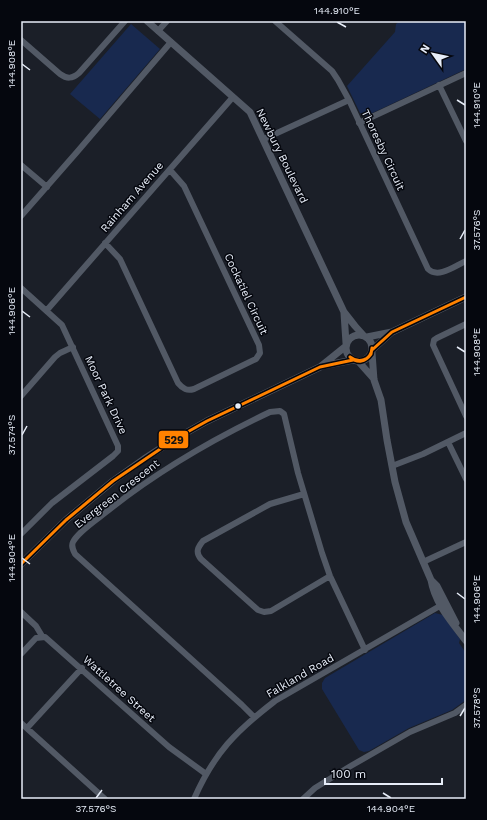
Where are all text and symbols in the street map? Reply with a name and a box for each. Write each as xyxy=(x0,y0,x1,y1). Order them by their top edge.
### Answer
text: 144.910°E xyxy=(314,5,360,16)
north arrow xyxy=(413,34,453,74)
text: 144.908°E xyxy=(6,40,17,88)
text: N xyxy=(417,42,433,56)
text: 144.910°E xyxy=(471,82,482,128)
street label: Newbury Boulevard xyxy=(253,106,311,206)
street label: Thoresby Circuit xyxy=(359,108,408,193)
street label: Rainham Avenue xyxy=(98,159,166,235)
text: 37.576°S xyxy=(471,209,482,251)
street label: Cockatiel Circuit xyxy=(221,251,271,337)
text: 144.906°E xyxy=(6,287,17,335)
text: 144.908°E xyxy=(471,328,482,376)
street label: Moor Park Drive xyxy=(82,354,130,436)
unlabelled marker xyxy=(233,401,243,411)
text: 37.574°S xyxy=(6,415,17,455)
line badge: 529 xyxy=(158,430,189,449)
text: 529 xyxy=(164,434,184,447)
street label: Evergreen Crescent xyxy=(72,457,162,531)
text: 144.904°E xyxy=(6,534,17,582)
text: 144.906°E xyxy=(471,575,482,623)
street label: Falkland Road xyxy=(264,651,336,701)
street label: Wattletree Street xyxy=(80,653,158,725)
text: 37.578°S xyxy=(471,687,482,729)
scale bar xyxy=(325,760,442,786)
text: 100 m xyxy=(331,767,366,781)
text: 37.576°S xyxy=(75,803,117,814)
text: 144.904°E xyxy=(367,803,415,814)

